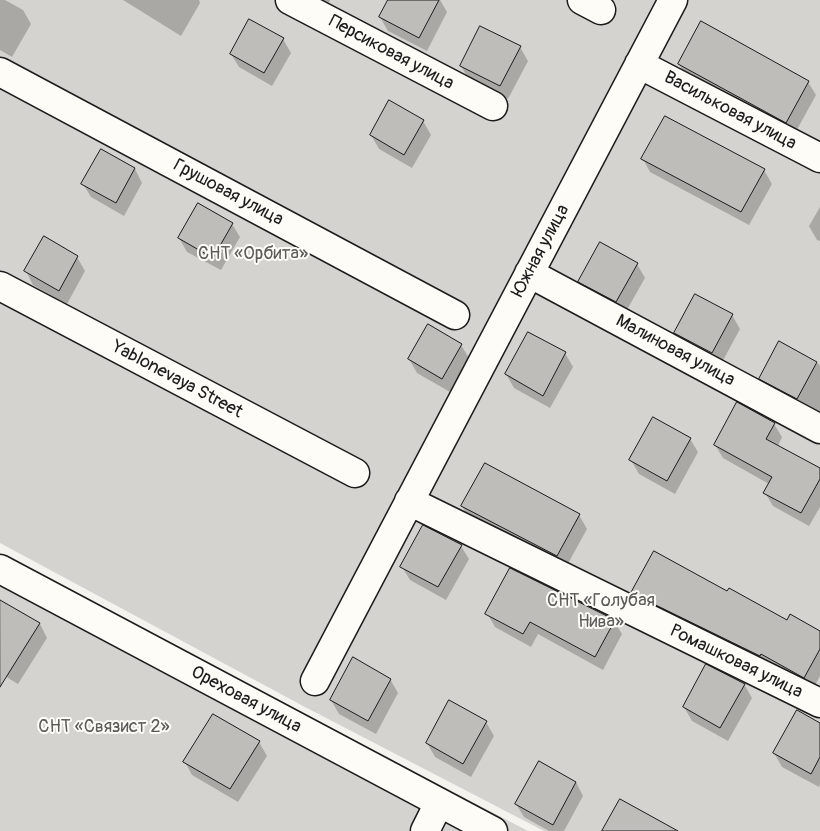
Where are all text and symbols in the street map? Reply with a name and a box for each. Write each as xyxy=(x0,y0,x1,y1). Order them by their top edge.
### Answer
street label: Персиковая улица xyxy=(325,11,457,95)
street label: Васильковая улица xyxy=(660,67,800,155)
street label: Грушовая улица xyxy=(169,155,287,231)
street label: Южная улица xyxy=(508,201,574,301)
park label: СНТ «Орбита» xyxy=(198,243,308,265)
street label: Малиновая улица xyxy=(612,311,738,391)
street label: Yablonevaya Street xyxy=(108,336,246,424)
park label: СНТ «Голубая Нива» xyxy=(547,590,655,632)
street label: Ромашковая улица xyxy=(666,621,806,703)
street label: Ореховая улица xyxy=(187,662,305,738)
park label: СНТ «Связист 2» xyxy=(38,716,170,738)

